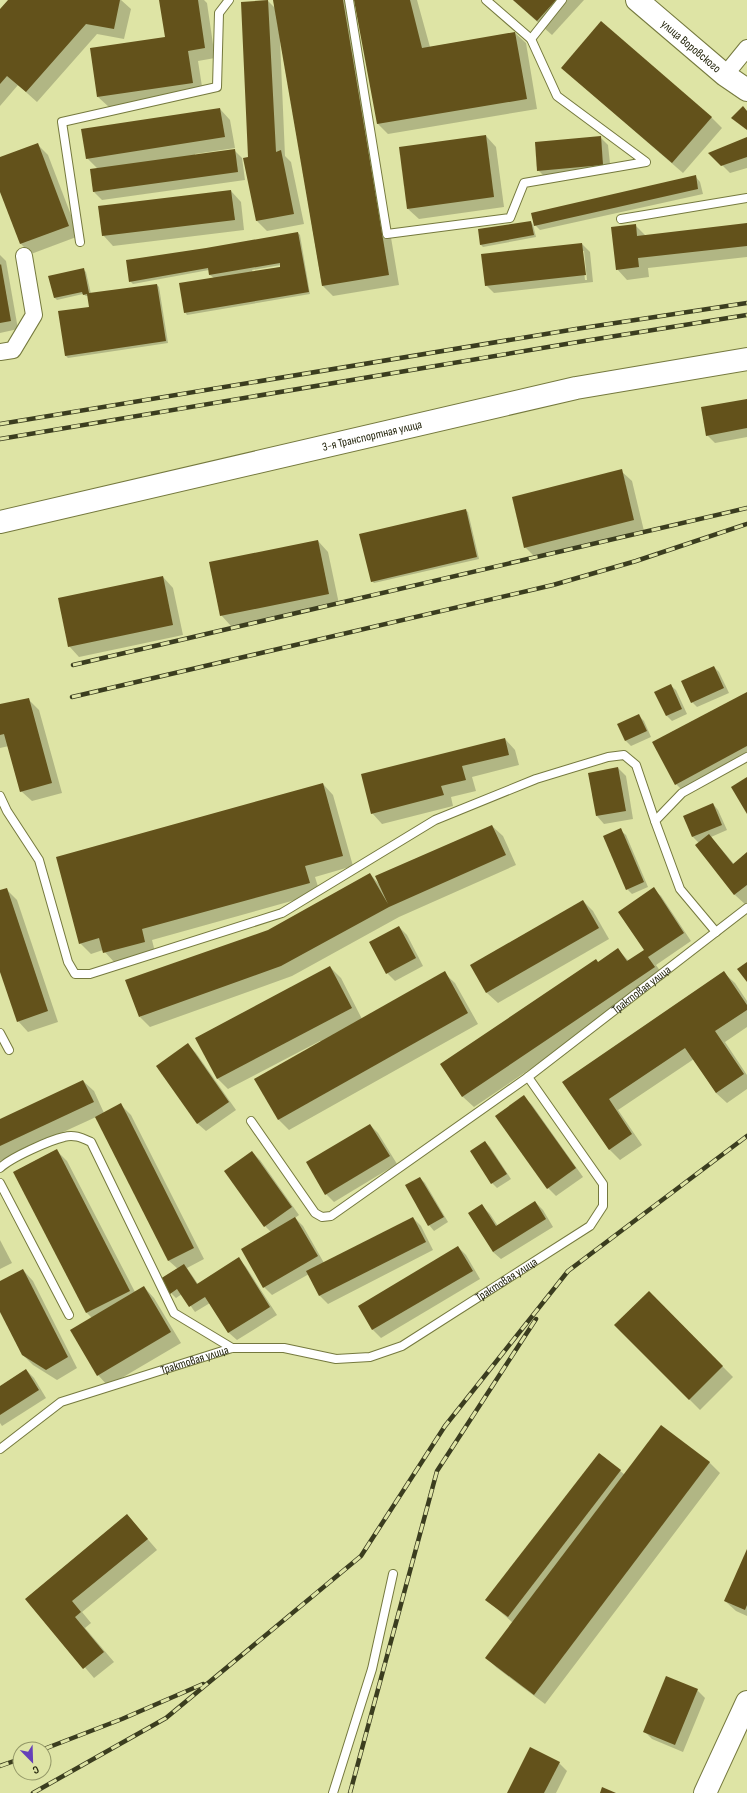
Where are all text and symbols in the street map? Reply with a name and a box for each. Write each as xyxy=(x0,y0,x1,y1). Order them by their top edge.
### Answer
street label: улица Воровского xyxy=(658,16,724,76)
street label: 3-я Транспортная улица xyxy=(321,416,424,454)
street label: Трактовая улица xyxy=(609,962,674,1017)
street label: Трактовая улица xyxy=(472,1254,540,1305)
street label: Трактовая улица xyxy=(159,1342,231,1378)
north arrow xyxy=(12,1741,52,1781)
text: С xyxy=(30,1763,41,1777)

